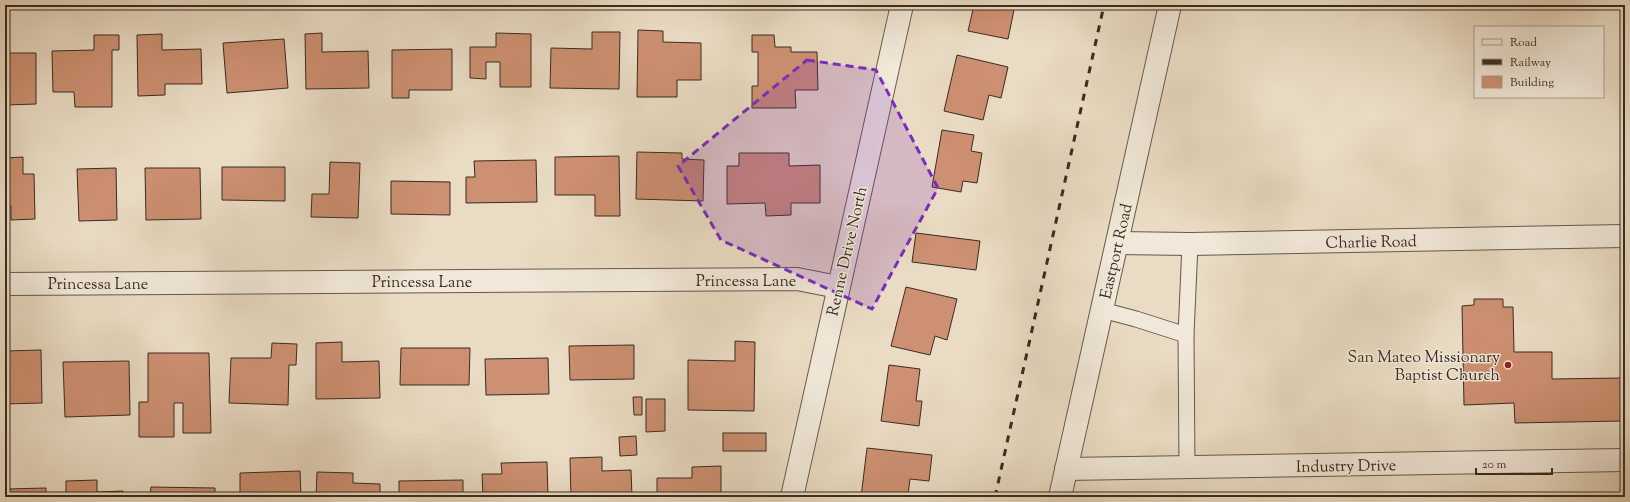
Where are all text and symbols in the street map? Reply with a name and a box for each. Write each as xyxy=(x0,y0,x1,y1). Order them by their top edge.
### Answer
legend xyxy=(1474,26,1604,98)
text: Road xyxy=(1510,34,1537,52)
text: Railway xyxy=(1510,54,1551,72)
text: Building xyxy=(1510,74,1554,92)
street label: Renne Drive North xyxy=(822,184,875,319)
street label: Eastport Road xyxy=(1095,202,1140,302)
street label: Charlie Road xyxy=(1325,231,1417,256)
street label: Princessa Lane xyxy=(696,271,796,294)
street label: Princessa Lane xyxy=(372,272,472,295)
street label: Princessa Lane xyxy=(48,274,148,297)
place label: San Mateo Missionary Baptist Church xyxy=(1348,347,1501,388)
marker: San Mateo Missionary Baptist Church xyxy=(1503,360,1513,370)
scale bar xyxy=(1476,450,1552,476)
street label: Industry Drive xyxy=(1296,455,1396,480)
text: 20 m xyxy=(1482,456,1507,474)

